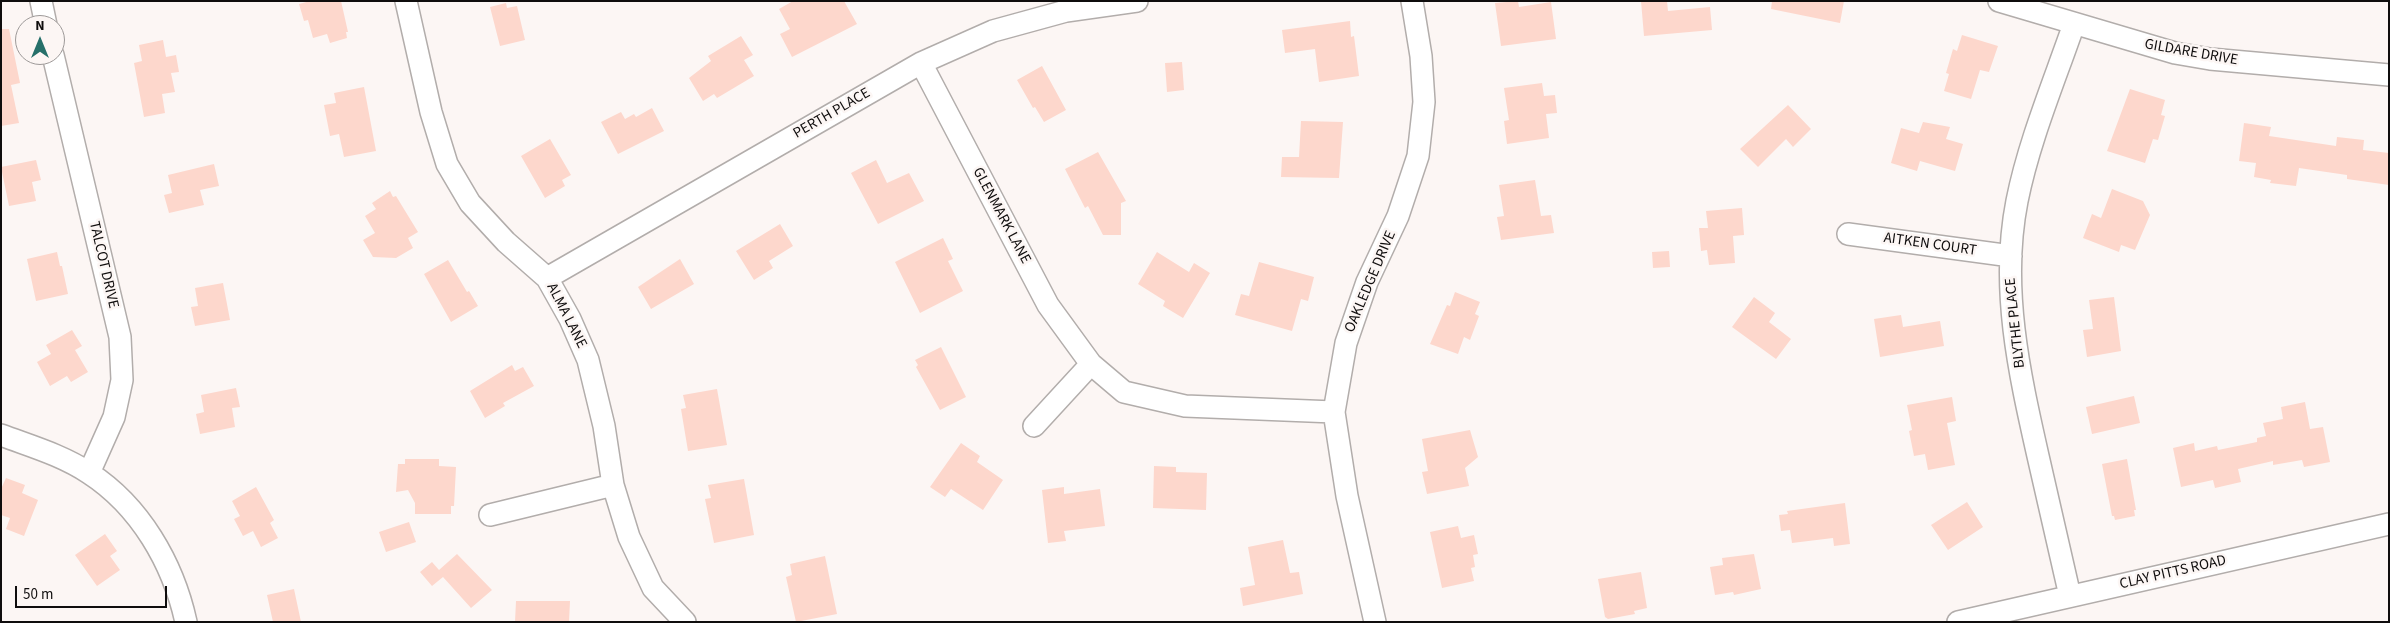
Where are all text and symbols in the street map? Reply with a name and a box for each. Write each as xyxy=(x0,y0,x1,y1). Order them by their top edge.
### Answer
north arrow xyxy=(15,15,65,65)
text: N xyxy=(35,16,45,36)
street label: GILDARE DRIVE xyxy=(2143,36,2239,70)
street label: PERTH PLACE xyxy=(790,85,874,143)
street label: GLENMARK LANE xyxy=(968,165,1034,267)
street label: TALCOT DRIVE xyxy=(84,220,122,310)
street label: OAKLEDGE DRIVE xyxy=(1342,229,1400,335)
street label: AITKEN COURT xyxy=(1882,230,1978,260)
street label: BLYTHE PLACE xyxy=(2002,277,2030,369)
street label: ALMA LANE xyxy=(542,280,590,352)
street label: CLAY PITTS ROAD xyxy=(2118,552,2228,594)
scale bar xyxy=(18,576,170,608)
text: 50 m xyxy=(23,584,53,605)

